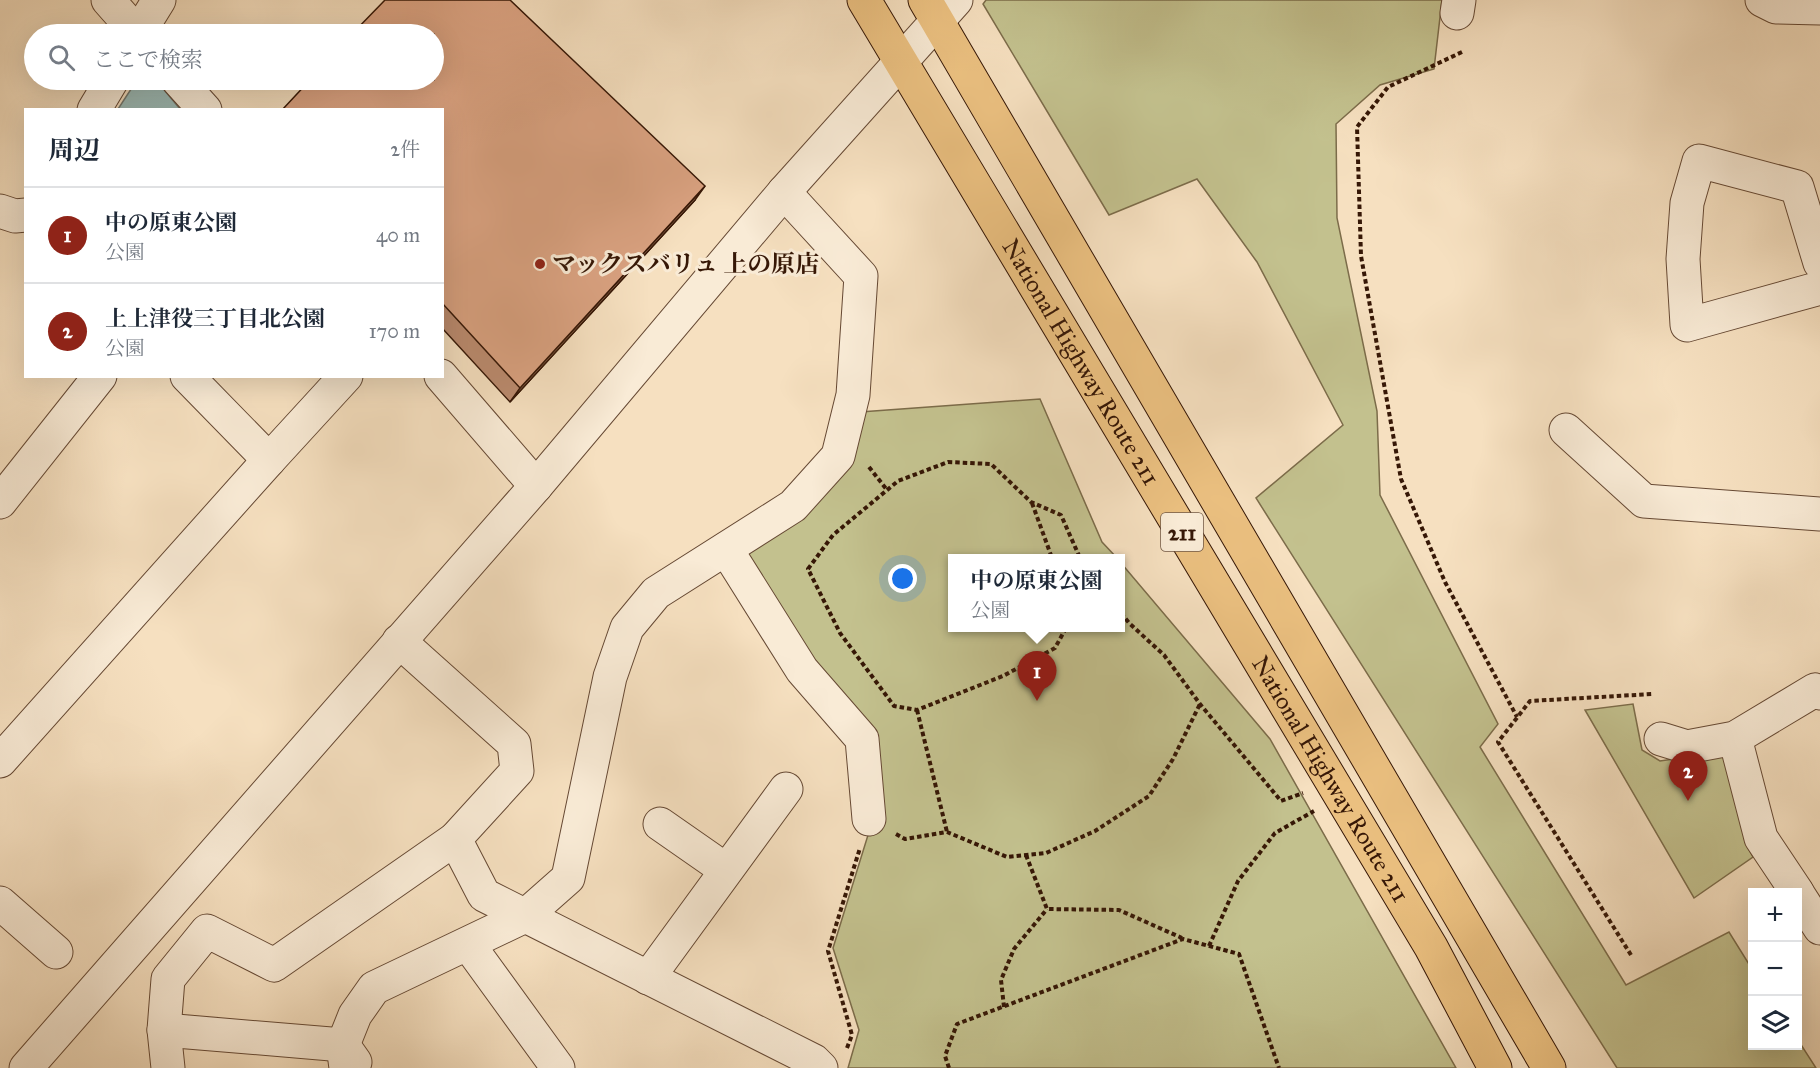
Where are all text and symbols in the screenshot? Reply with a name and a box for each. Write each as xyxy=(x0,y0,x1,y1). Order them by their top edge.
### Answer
search box xyxy=(24,24,444,90)
icon: search xyxy=(45,41,78,74)
text: ここで検索 xyxy=(93,46,203,73)
text: 周辺 xyxy=(48,134,100,166)
text: 2件 xyxy=(390,137,420,161)
text: 中の原東公園 xyxy=(105,209,237,236)
text: 1 xyxy=(64,223,71,247)
text: 40 m xyxy=(376,223,420,247)
street label: National Highway Route 211 xyxy=(996,233,1166,491)
text: 公園 xyxy=(105,240,145,264)
place label: マックスバリュ 上の原店 xyxy=(552,249,819,279)
marker: マックスバリュ 上の原店 xyxy=(533,257,547,271)
text: 上上津役三丁目北公園 xyxy=(105,305,325,332)
text: 2 xyxy=(63,319,72,343)
text: 170 m xyxy=(369,319,420,343)
text: 公園 xyxy=(105,336,145,360)
road number: 211 xyxy=(1161,513,1203,551)
popup xyxy=(948,554,1125,632)
your location xyxy=(888,564,917,593)
text: 中の原東公園 xyxy=(970,567,1103,594)
text: 公園 xyxy=(970,598,1010,622)
street label: National Highway Route 211 xyxy=(1245,650,1416,908)
pin: 1 xyxy=(1018,652,1056,701)
pin: 2 xyxy=(1668,752,1708,801)
map controls xyxy=(1748,888,1802,1050)
button: + xyxy=(1748,888,1802,942)
button: − xyxy=(1748,942,1802,996)
button: layers xyxy=(1748,996,1802,1050)

